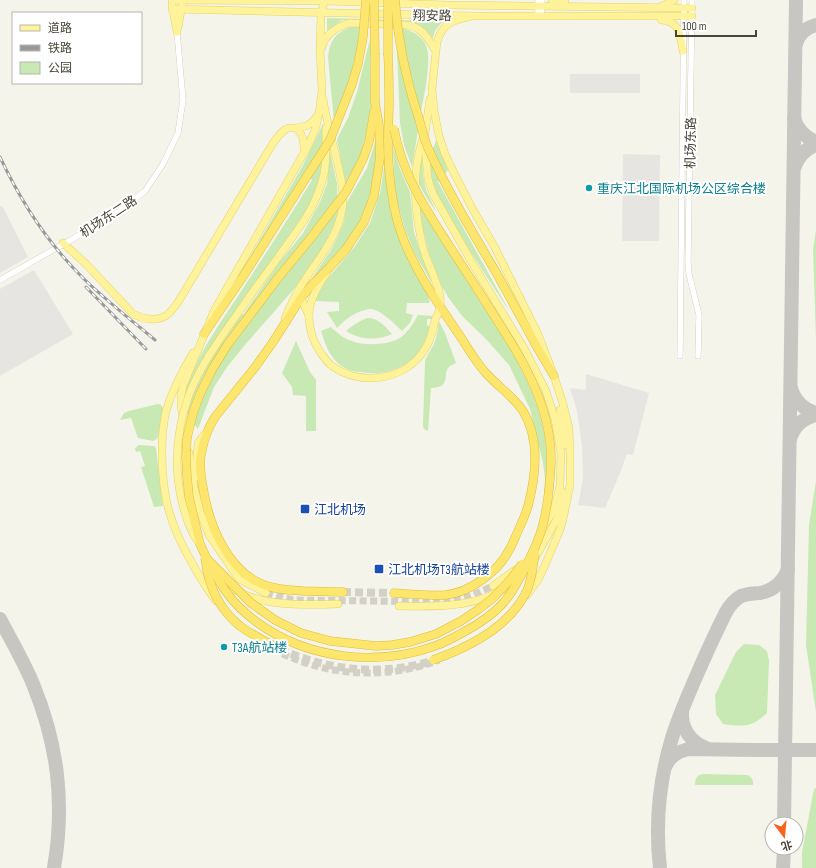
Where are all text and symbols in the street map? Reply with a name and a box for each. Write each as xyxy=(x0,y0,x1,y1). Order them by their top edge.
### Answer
street label: 翔安路 xyxy=(412,8,452,24)
legend xyxy=(12,12,142,84)
scale bar xyxy=(676,12,756,38)
text: 100 m xyxy=(682,19,707,34)
text: 道路 xyxy=(48,21,72,36)
text: 铁路 xyxy=(48,41,72,56)
text: 公园 xyxy=(48,61,72,76)
street label: 机场东路 xyxy=(683,117,699,169)
place label: 重庆江北国际机场公区综合楼 xyxy=(597,181,766,197)
marker: 重庆江北国际机场公区综合楼 xyxy=(584,183,594,193)
street label: 机场东二路 xyxy=(77,192,140,241)
place label: 江北机场 xyxy=(314,502,366,518)
marker: 江北机场 xyxy=(299,503,311,515)
place label: 江北机场T3航站楼 xyxy=(388,562,490,578)
marker: 江北机场T3航站楼 xyxy=(373,563,385,575)
place label: T3A航站楼 xyxy=(232,640,287,656)
marker: T3A航站楼 xyxy=(219,642,229,652)
north arrow xyxy=(764,816,804,856)
text: 北 xyxy=(780,837,794,853)

